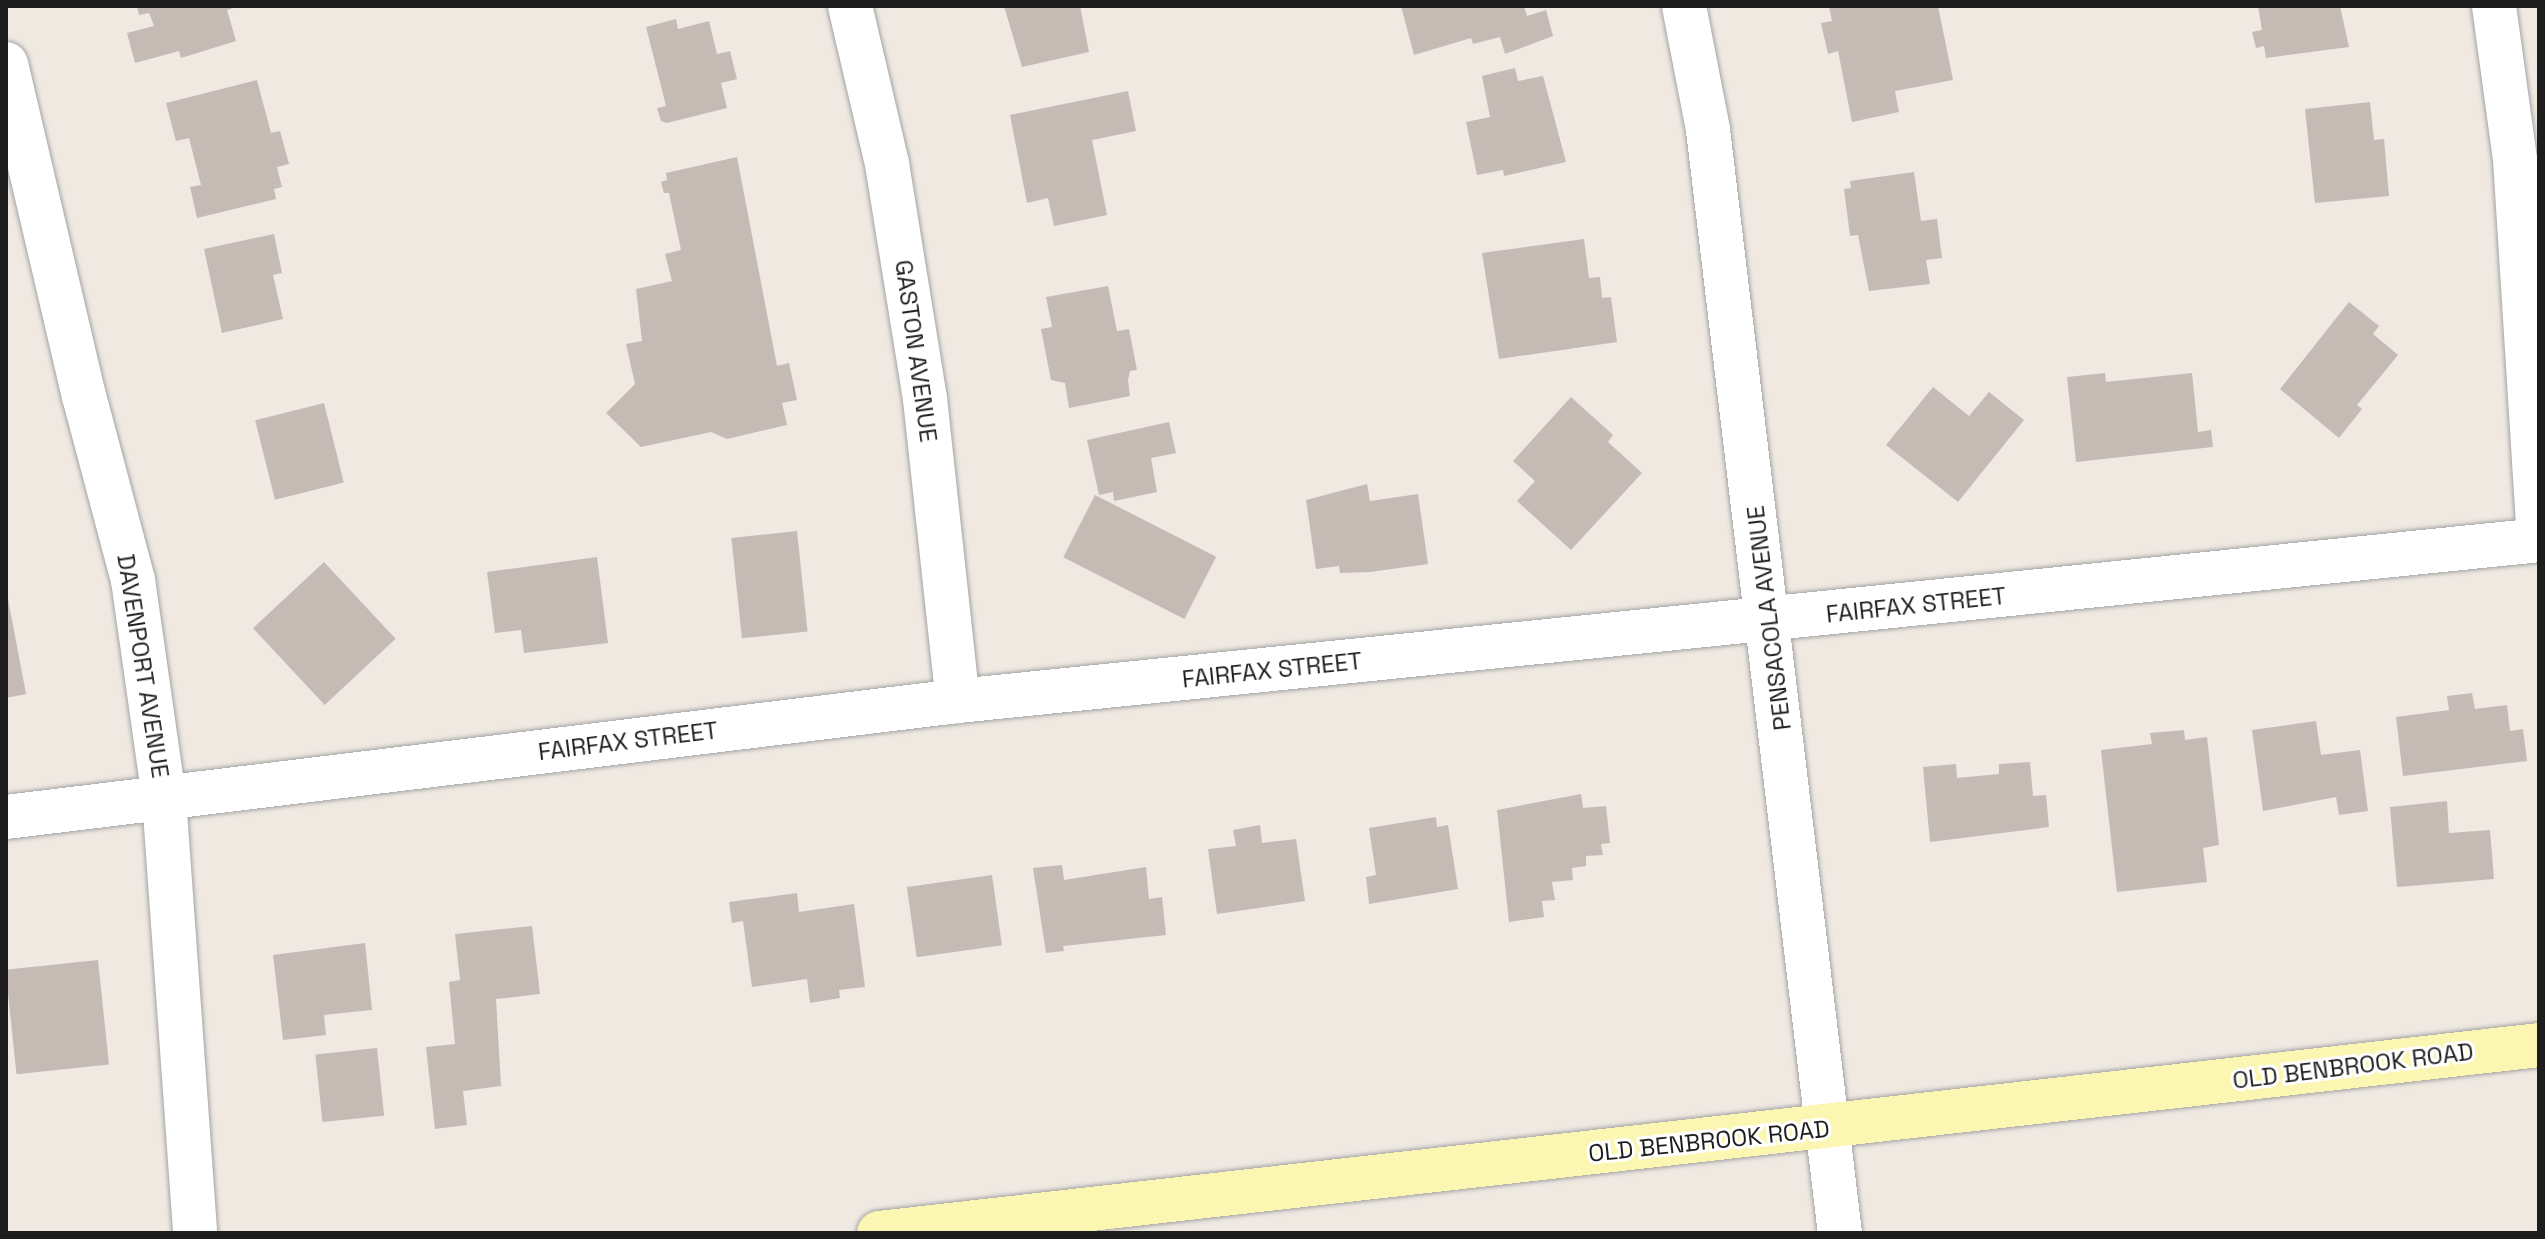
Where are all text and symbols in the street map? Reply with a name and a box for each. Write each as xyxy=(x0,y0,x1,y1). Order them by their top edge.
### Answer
street label: GASTON AVENUE xyxy=(889,258,943,444)
street label: PENSACOLA AVENUE xyxy=(1741,504,1797,732)
street label: DAVENPORT AVENUE xyxy=(111,552,175,780)
street label: FAIRFAX STREET xyxy=(1825,581,2007,629)
street label: FAIRFAX STREET xyxy=(1181,646,1363,694)
street label: FAIRFAX STREET xyxy=(536,716,720,766)
street label: OLD BENBROOK ROAD xyxy=(2231,1037,2475,1095)
street label: OLD BENBROOK ROAD xyxy=(1587,1114,1831,1168)

